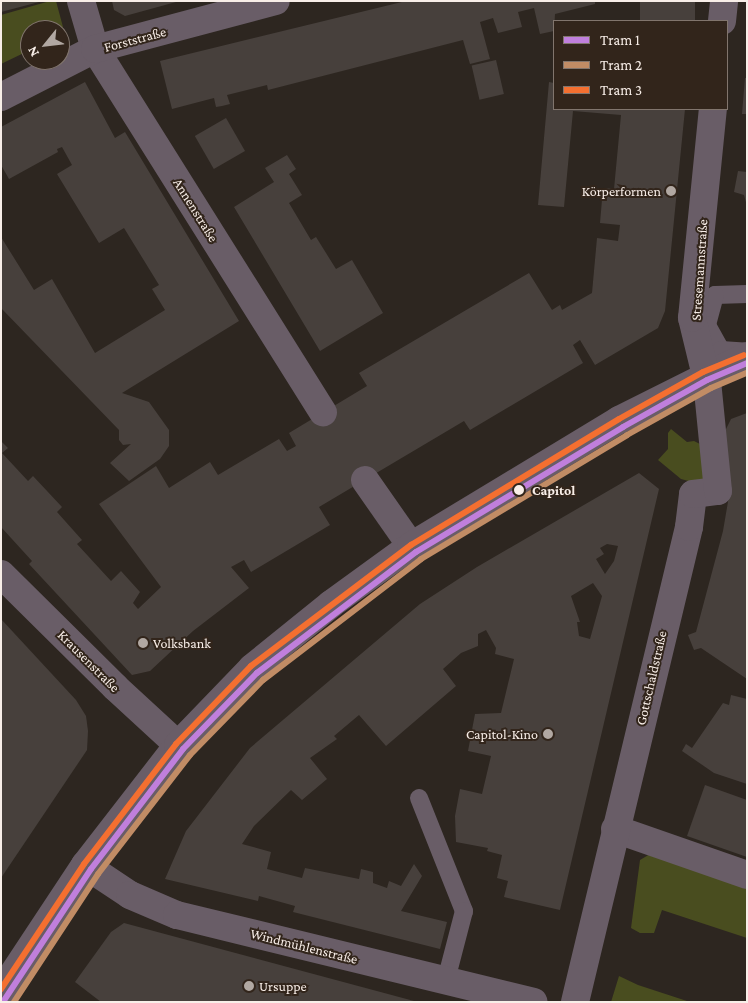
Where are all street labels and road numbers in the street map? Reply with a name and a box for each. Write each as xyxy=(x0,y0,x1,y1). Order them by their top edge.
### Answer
street label: Forststraße xyxy=(102,23,168,55)
street label: Annenstraße xyxy=(170,175,222,245)
street label: Stresemannstraße xyxy=(687,219,711,321)
street label: Krausenstraße xyxy=(54,626,124,696)
street label: Gottschaldstraße xyxy=(632,629,670,727)
street label: Windmühlenstraße xyxy=(249,925,359,967)

